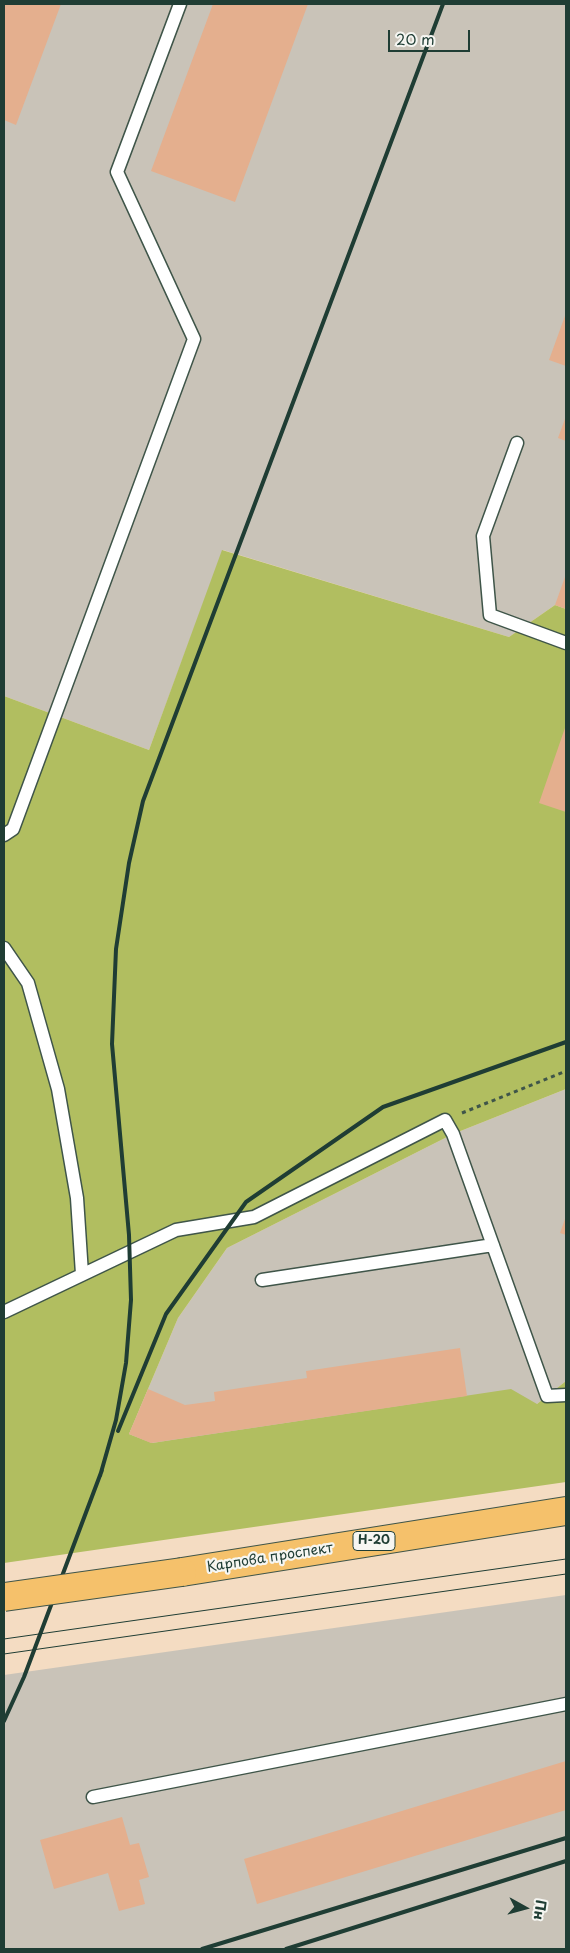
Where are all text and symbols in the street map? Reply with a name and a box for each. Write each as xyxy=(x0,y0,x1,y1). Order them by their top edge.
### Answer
scale bar xyxy=(390,20,472,52)
text: 20 m xyxy=(396,27,435,50)
road number: Н-20 xyxy=(353,1532,395,1550)
street label: Карпова проспект xyxy=(206,1540,334,1576)
north arrow xyxy=(500,1883,550,1933)
text: Пн xyxy=(529,1899,552,1921)

